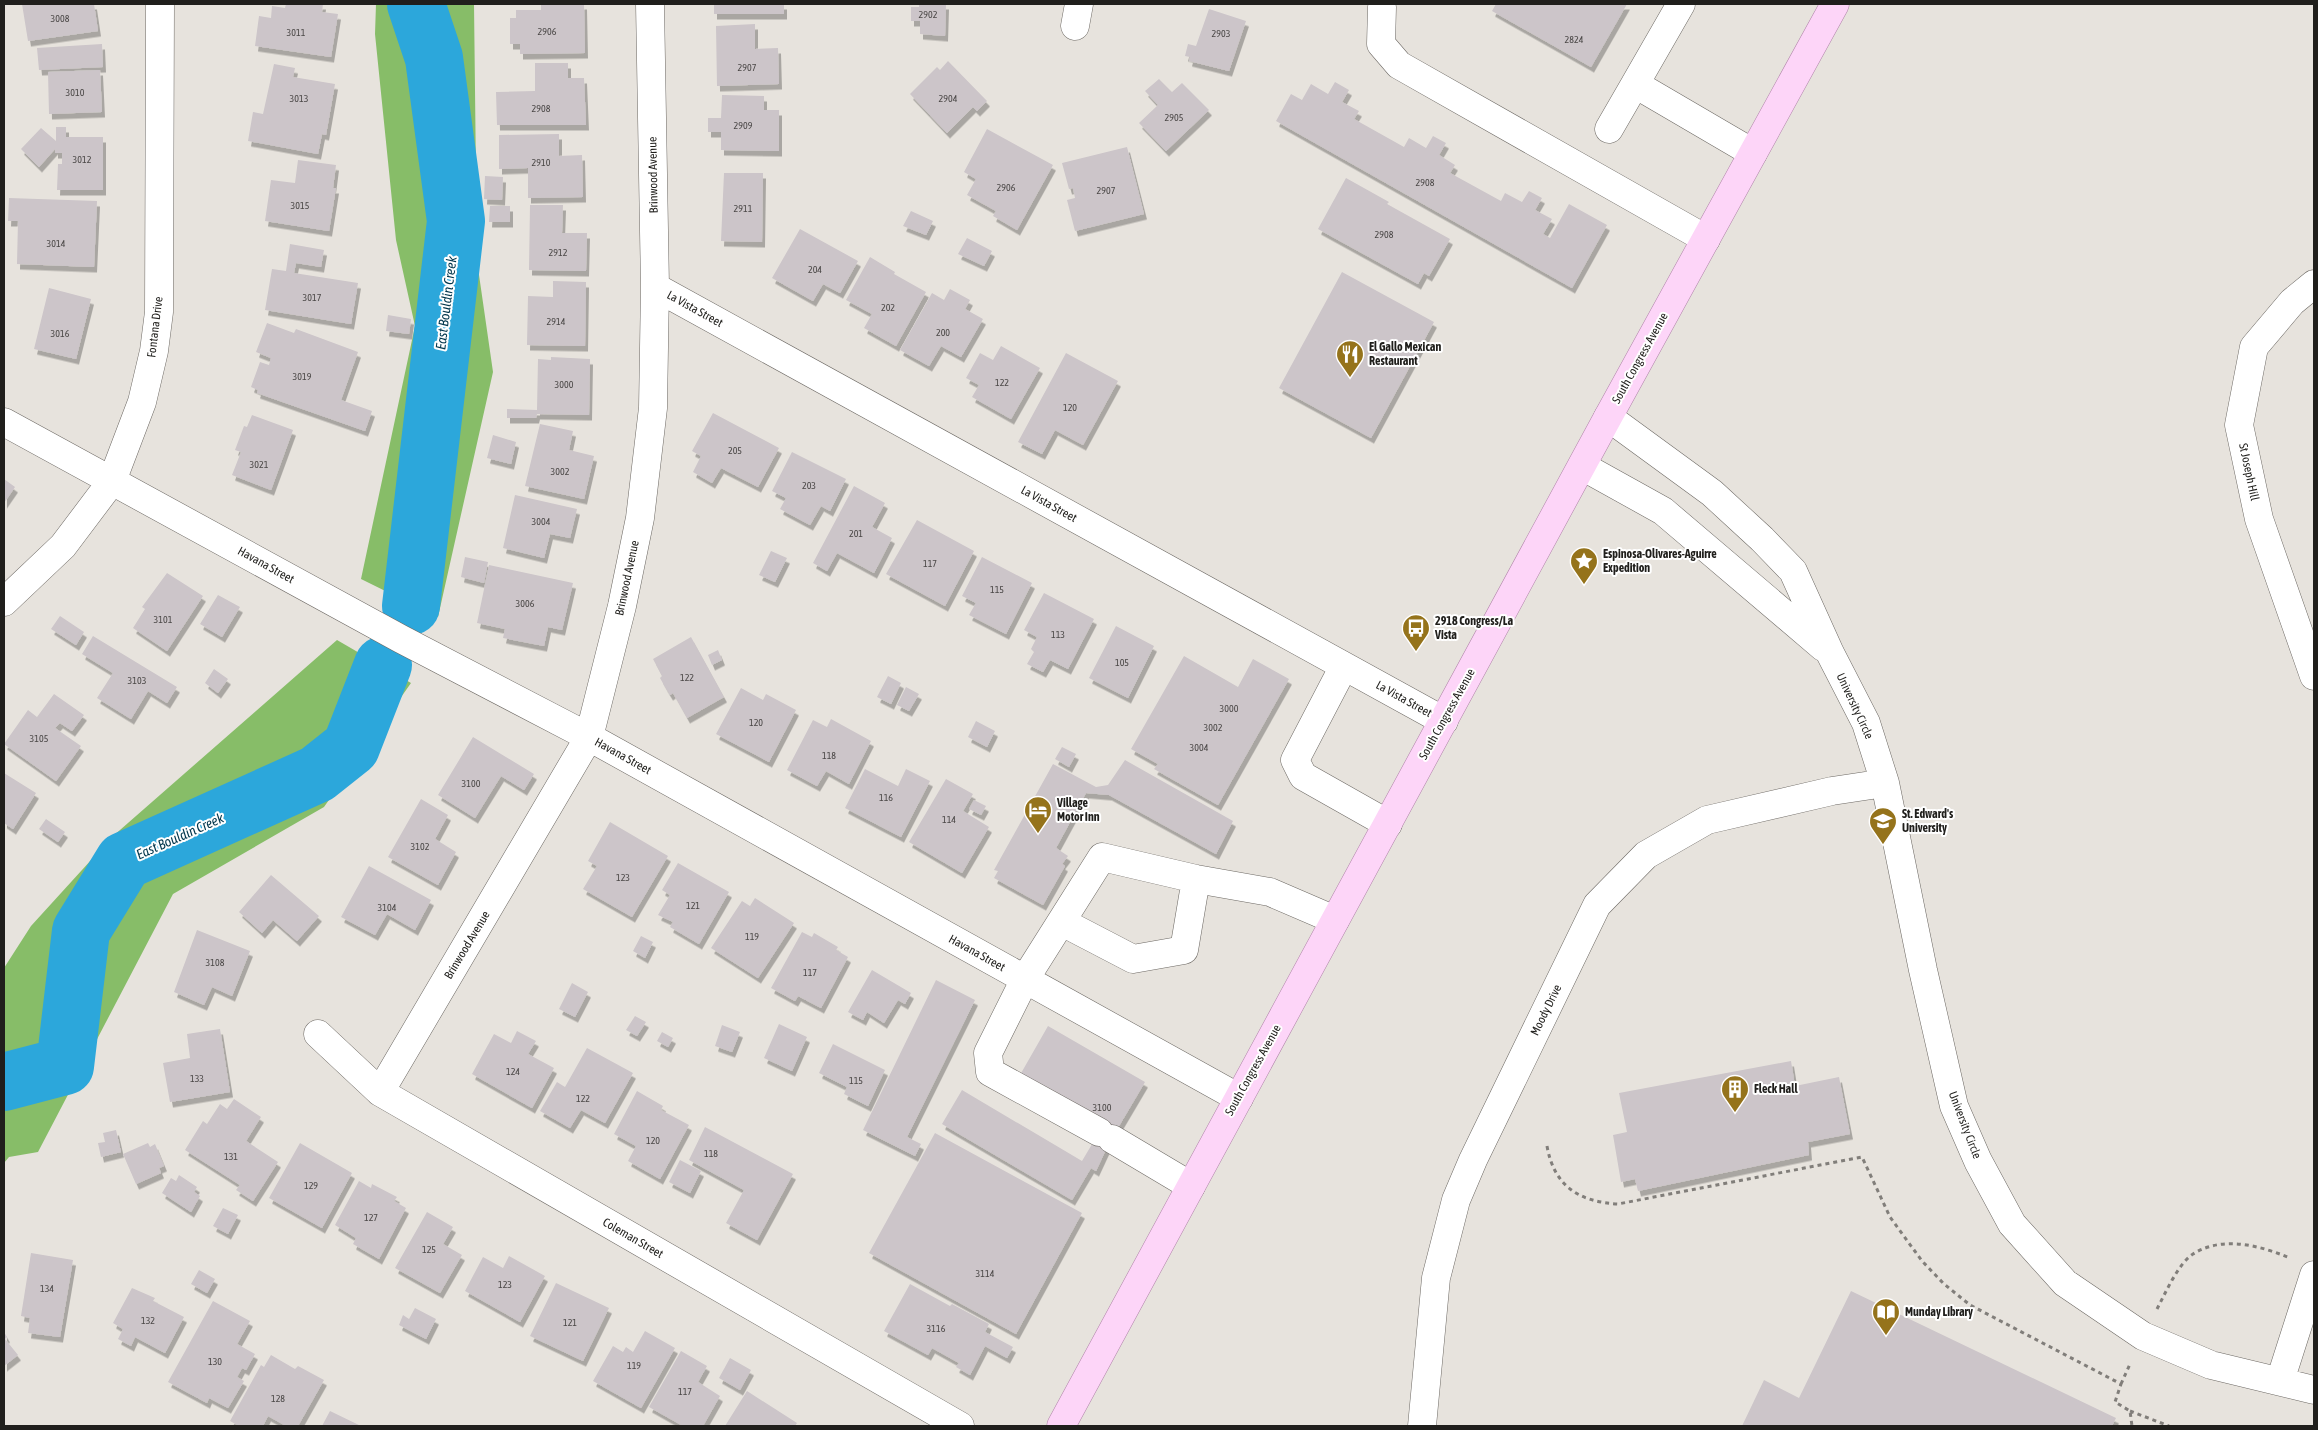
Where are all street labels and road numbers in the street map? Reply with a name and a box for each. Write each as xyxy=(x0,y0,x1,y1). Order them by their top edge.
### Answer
street label: Brinwood Avenue xyxy=(645,137,661,213)
street label: La Vista Street xyxy=(665,288,726,330)
street label: Fontana Drive xyxy=(144,296,166,358)
street label: South Congress Avenue xyxy=(1609,310,1671,406)
street label: St Joseph Hill xyxy=(2236,442,2262,503)
street label: La Vista Street xyxy=(1019,483,1080,525)
street label: Brinwood Avenue xyxy=(612,539,642,617)
street label: Havana Street xyxy=(235,544,297,586)
street label: South Congress Avenue xyxy=(1416,666,1478,762)
street label: University Circle xyxy=(1834,671,1876,741)
street label: La Vista Street xyxy=(1374,678,1435,720)
street label: Havana Street xyxy=(592,735,654,777)
street label: Brinwood Avenue xyxy=(441,909,493,981)
street label: Havana Street xyxy=(946,932,1008,974)
street label: Moody Drive xyxy=(1528,982,1564,1038)
street label: South Congress Avenue xyxy=(1222,1022,1284,1118)
street label: University Circle xyxy=(1946,1089,1984,1161)
street label: Coleman Street xyxy=(600,1215,666,1261)

